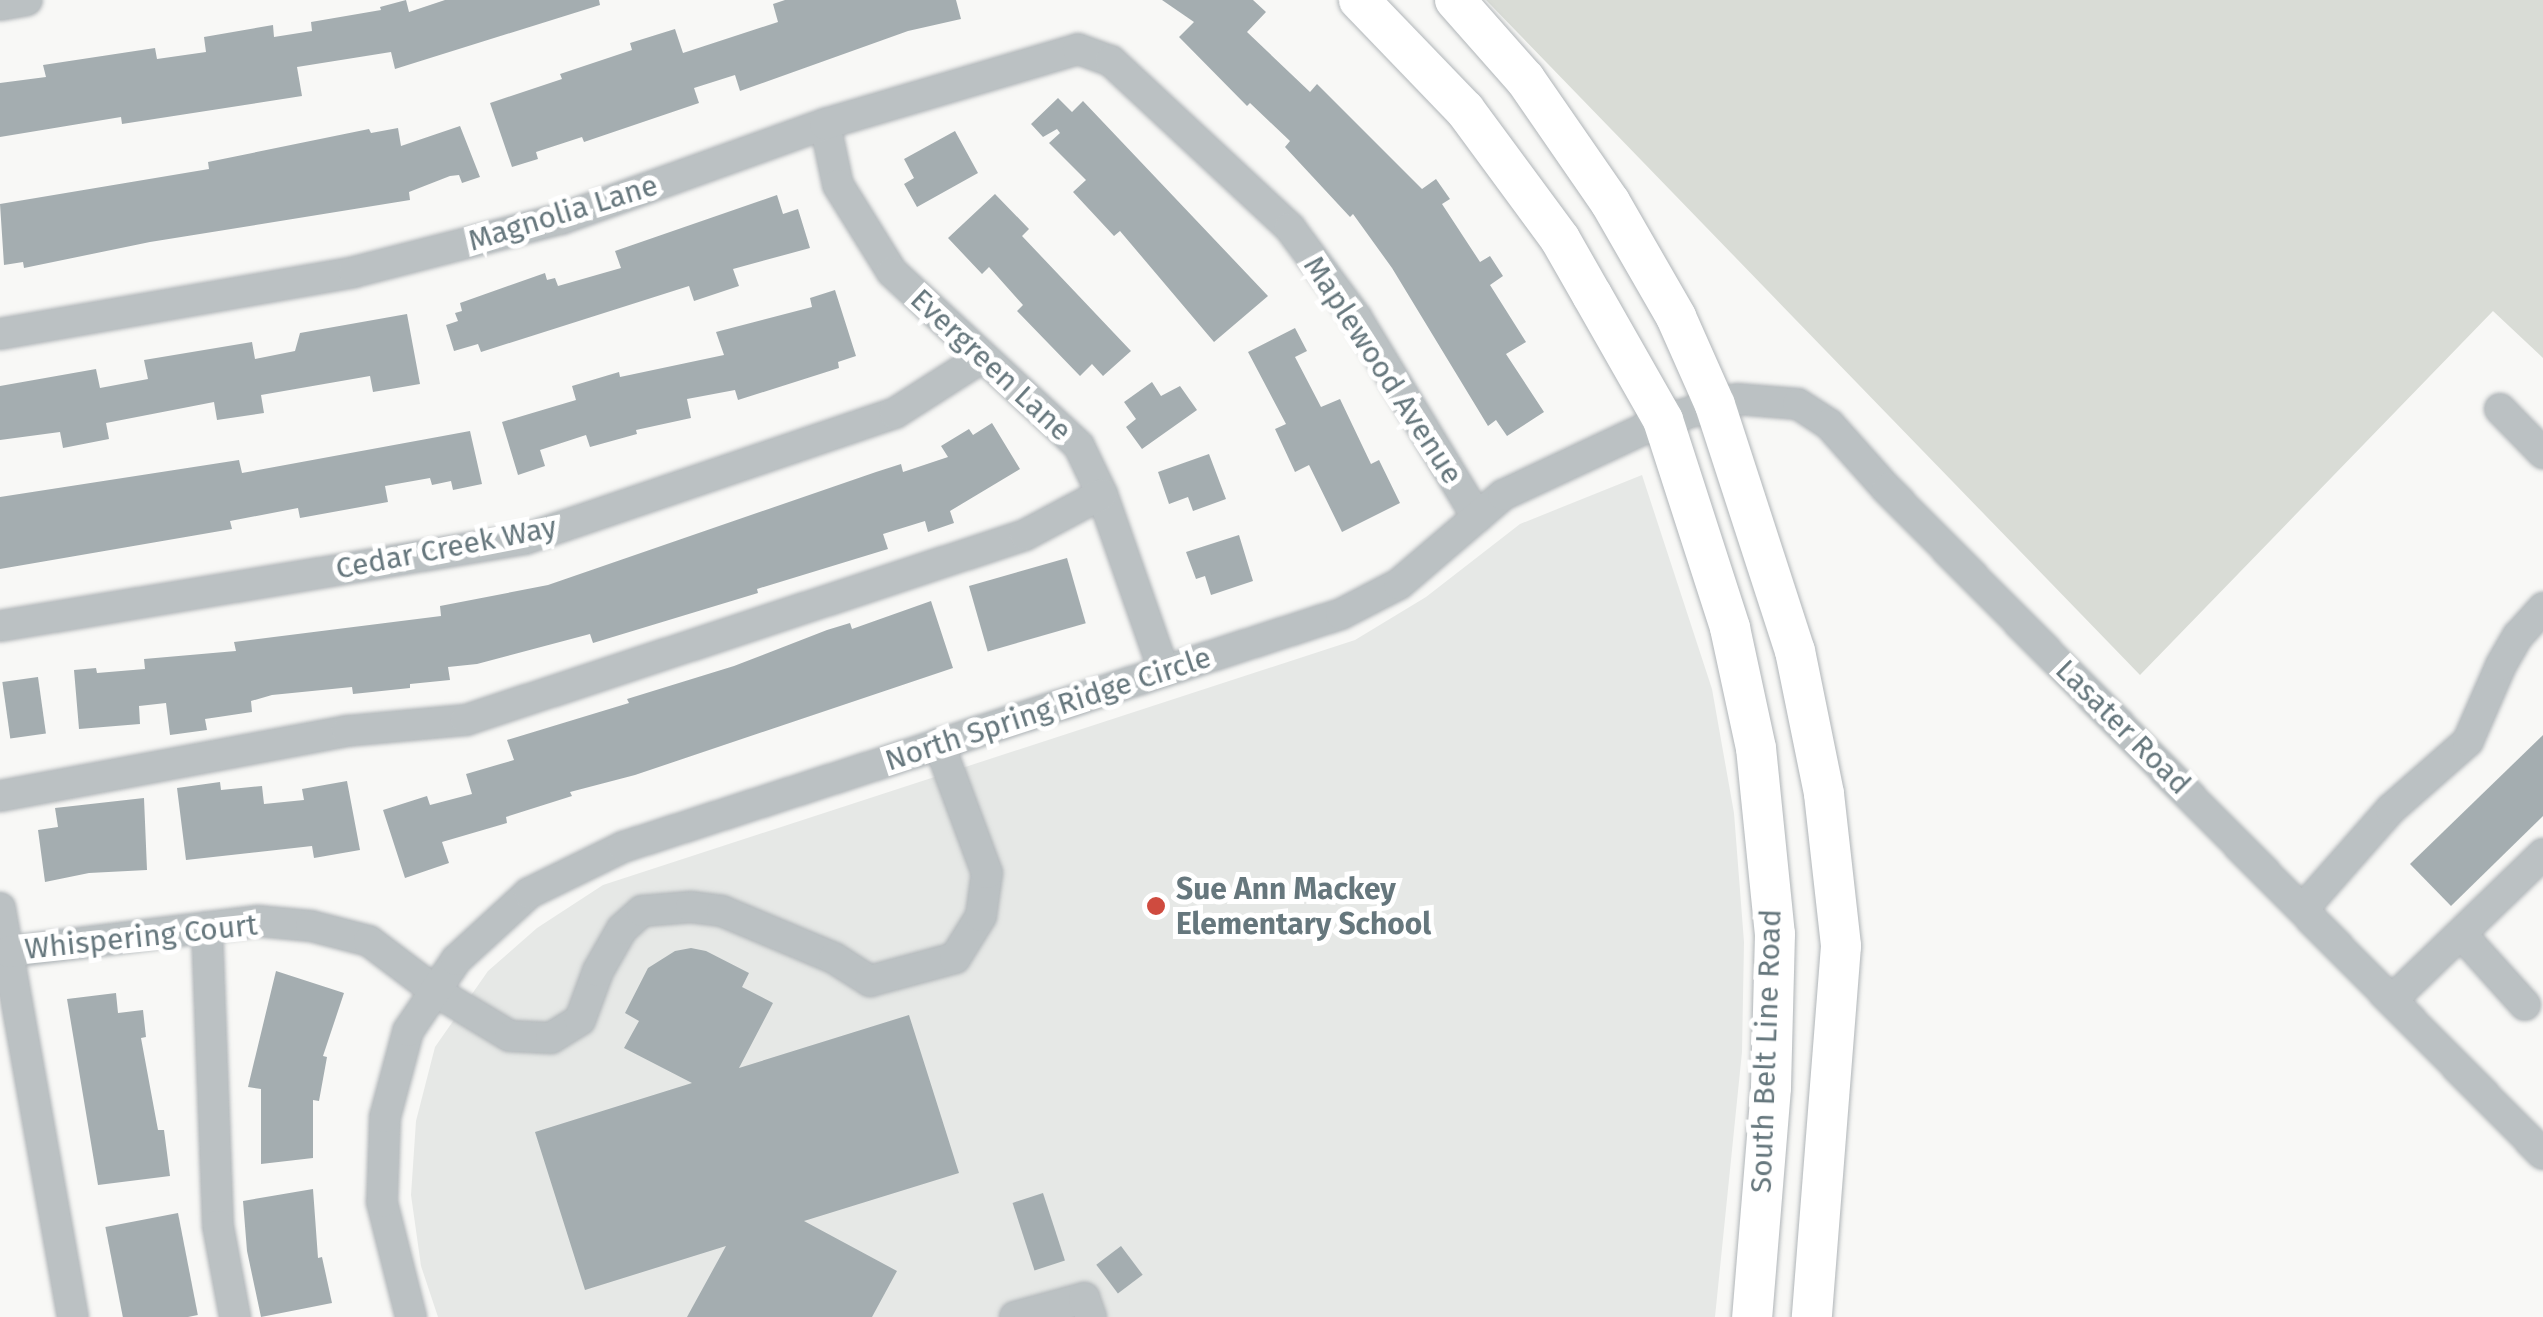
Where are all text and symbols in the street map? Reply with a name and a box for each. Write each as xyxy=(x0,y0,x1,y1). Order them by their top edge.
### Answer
street label: Magnolia Lane xyxy=(464,167,662,259)
street label: Maplewood Avenue xyxy=(1296,249,1470,491)
street label: Evergreen Lane xyxy=(903,281,1079,449)
street label: Cedar Creek Way xyxy=(333,509,559,587)
street label: North Spring Ridge Circle xyxy=(881,639,1215,779)
street label: Lasater Road xyxy=(2048,652,2198,802)
place label: Sue Ann Mackey Elementary School xyxy=(1176,871,1431,942)
marker: Sue Ann Mackey Elementary School xyxy=(1145,895,1167,917)
street label: Whispering Court xyxy=(23,907,259,967)
street label: South Belt Line Road xyxy=(1743,908,1789,1194)

